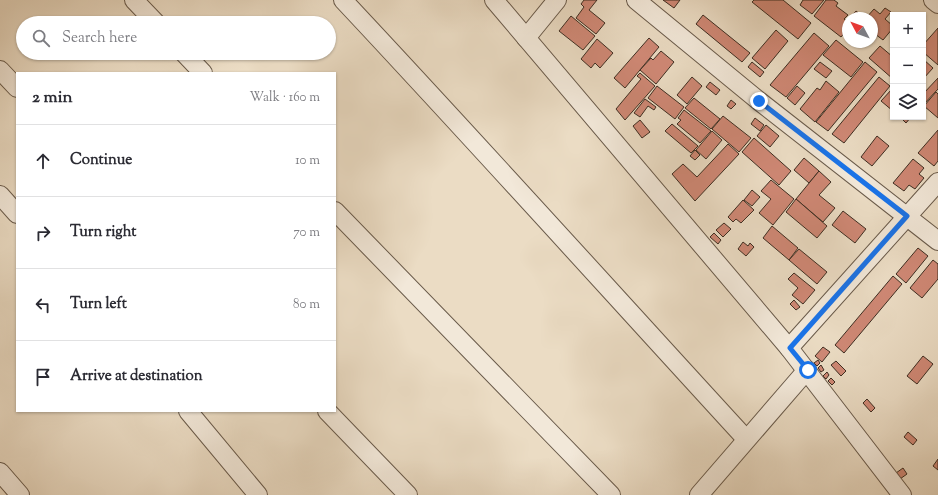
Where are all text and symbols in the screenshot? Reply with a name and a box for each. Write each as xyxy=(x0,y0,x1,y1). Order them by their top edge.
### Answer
north arrow xyxy=(842,12,878,48)
map controls xyxy=(890,12,926,120)
button: + xyxy=(890,12,926,48)
search box xyxy=(16,16,336,60)
icon: search xyxy=(30,27,52,49)
text: Search here xyxy=(62,28,137,49)
button: − xyxy=(890,48,926,84)
button: layers xyxy=(890,84,926,120)
text: 2 min xyxy=(32,86,73,110)
text: Walk · 160 m xyxy=(249,89,320,107)
route end xyxy=(750,92,768,110)
icon: ahead xyxy=(32,150,54,172)
text: Continue xyxy=(70,150,132,171)
text: 10 m xyxy=(295,152,320,170)
icon: right xyxy=(32,222,54,244)
text: Turn right xyxy=(70,222,136,243)
text: 70 m xyxy=(293,224,320,242)
icon: left xyxy=(32,294,54,316)
text: Turn left xyxy=(70,294,127,315)
text: 80 m xyxy=(293,296,320,314)
route start xyxy=(799,361,817,379)
icon: arrive xyxy=(32,366,54,388)
text: Arrive at destination xyxy=(70,366,203,387)

